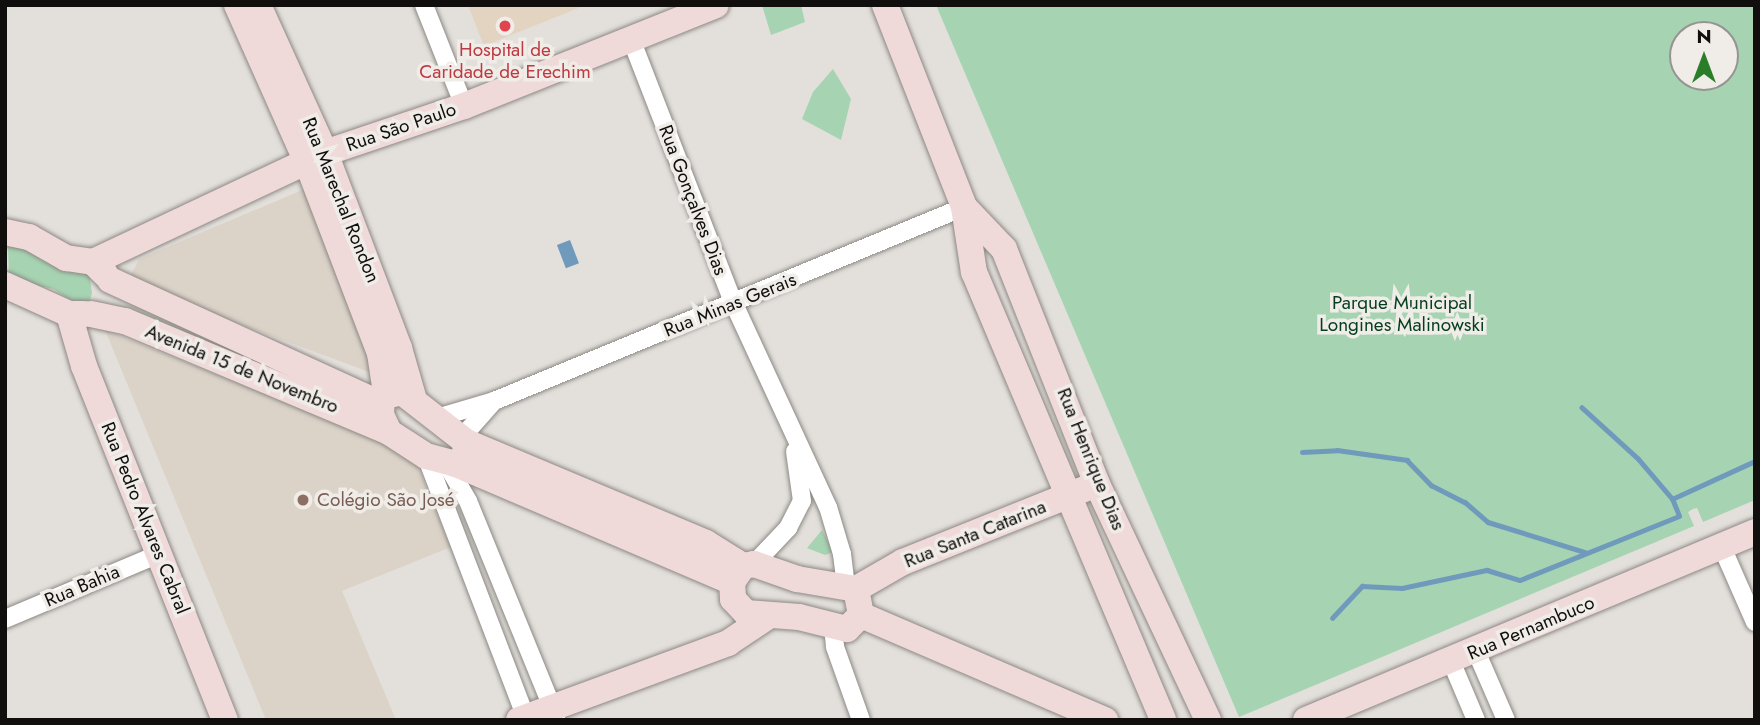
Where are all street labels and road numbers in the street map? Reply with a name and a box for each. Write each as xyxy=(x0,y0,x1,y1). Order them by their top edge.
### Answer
street label: Rua São Paulo xyxy=(343,98,459,156)
street label: Rua Marechal Rondon xyxy=(297,114,385,286)
street label: Rua Gonçalves Dias xyxy=(654,122,732,278)
street label: Rua Minas Gerais xyxy=(660,268,800,342)
street label: Avenida 15 de Novembro xyxy=(142,320,342,418)
street label: Rua Henrique Dias xyxy=(1052,385,1130,533)
street label: Rua Pedro Alvares Cabral xyxy=(96,419,194,617)
street label: Rua Santa Catarina xyxy=(901,495,1049,573)
street label: Rua Bahia xyxy=(41,560,123,612)
street label: Rua Pernambuco xyxy=(1464,591,1598,665)

